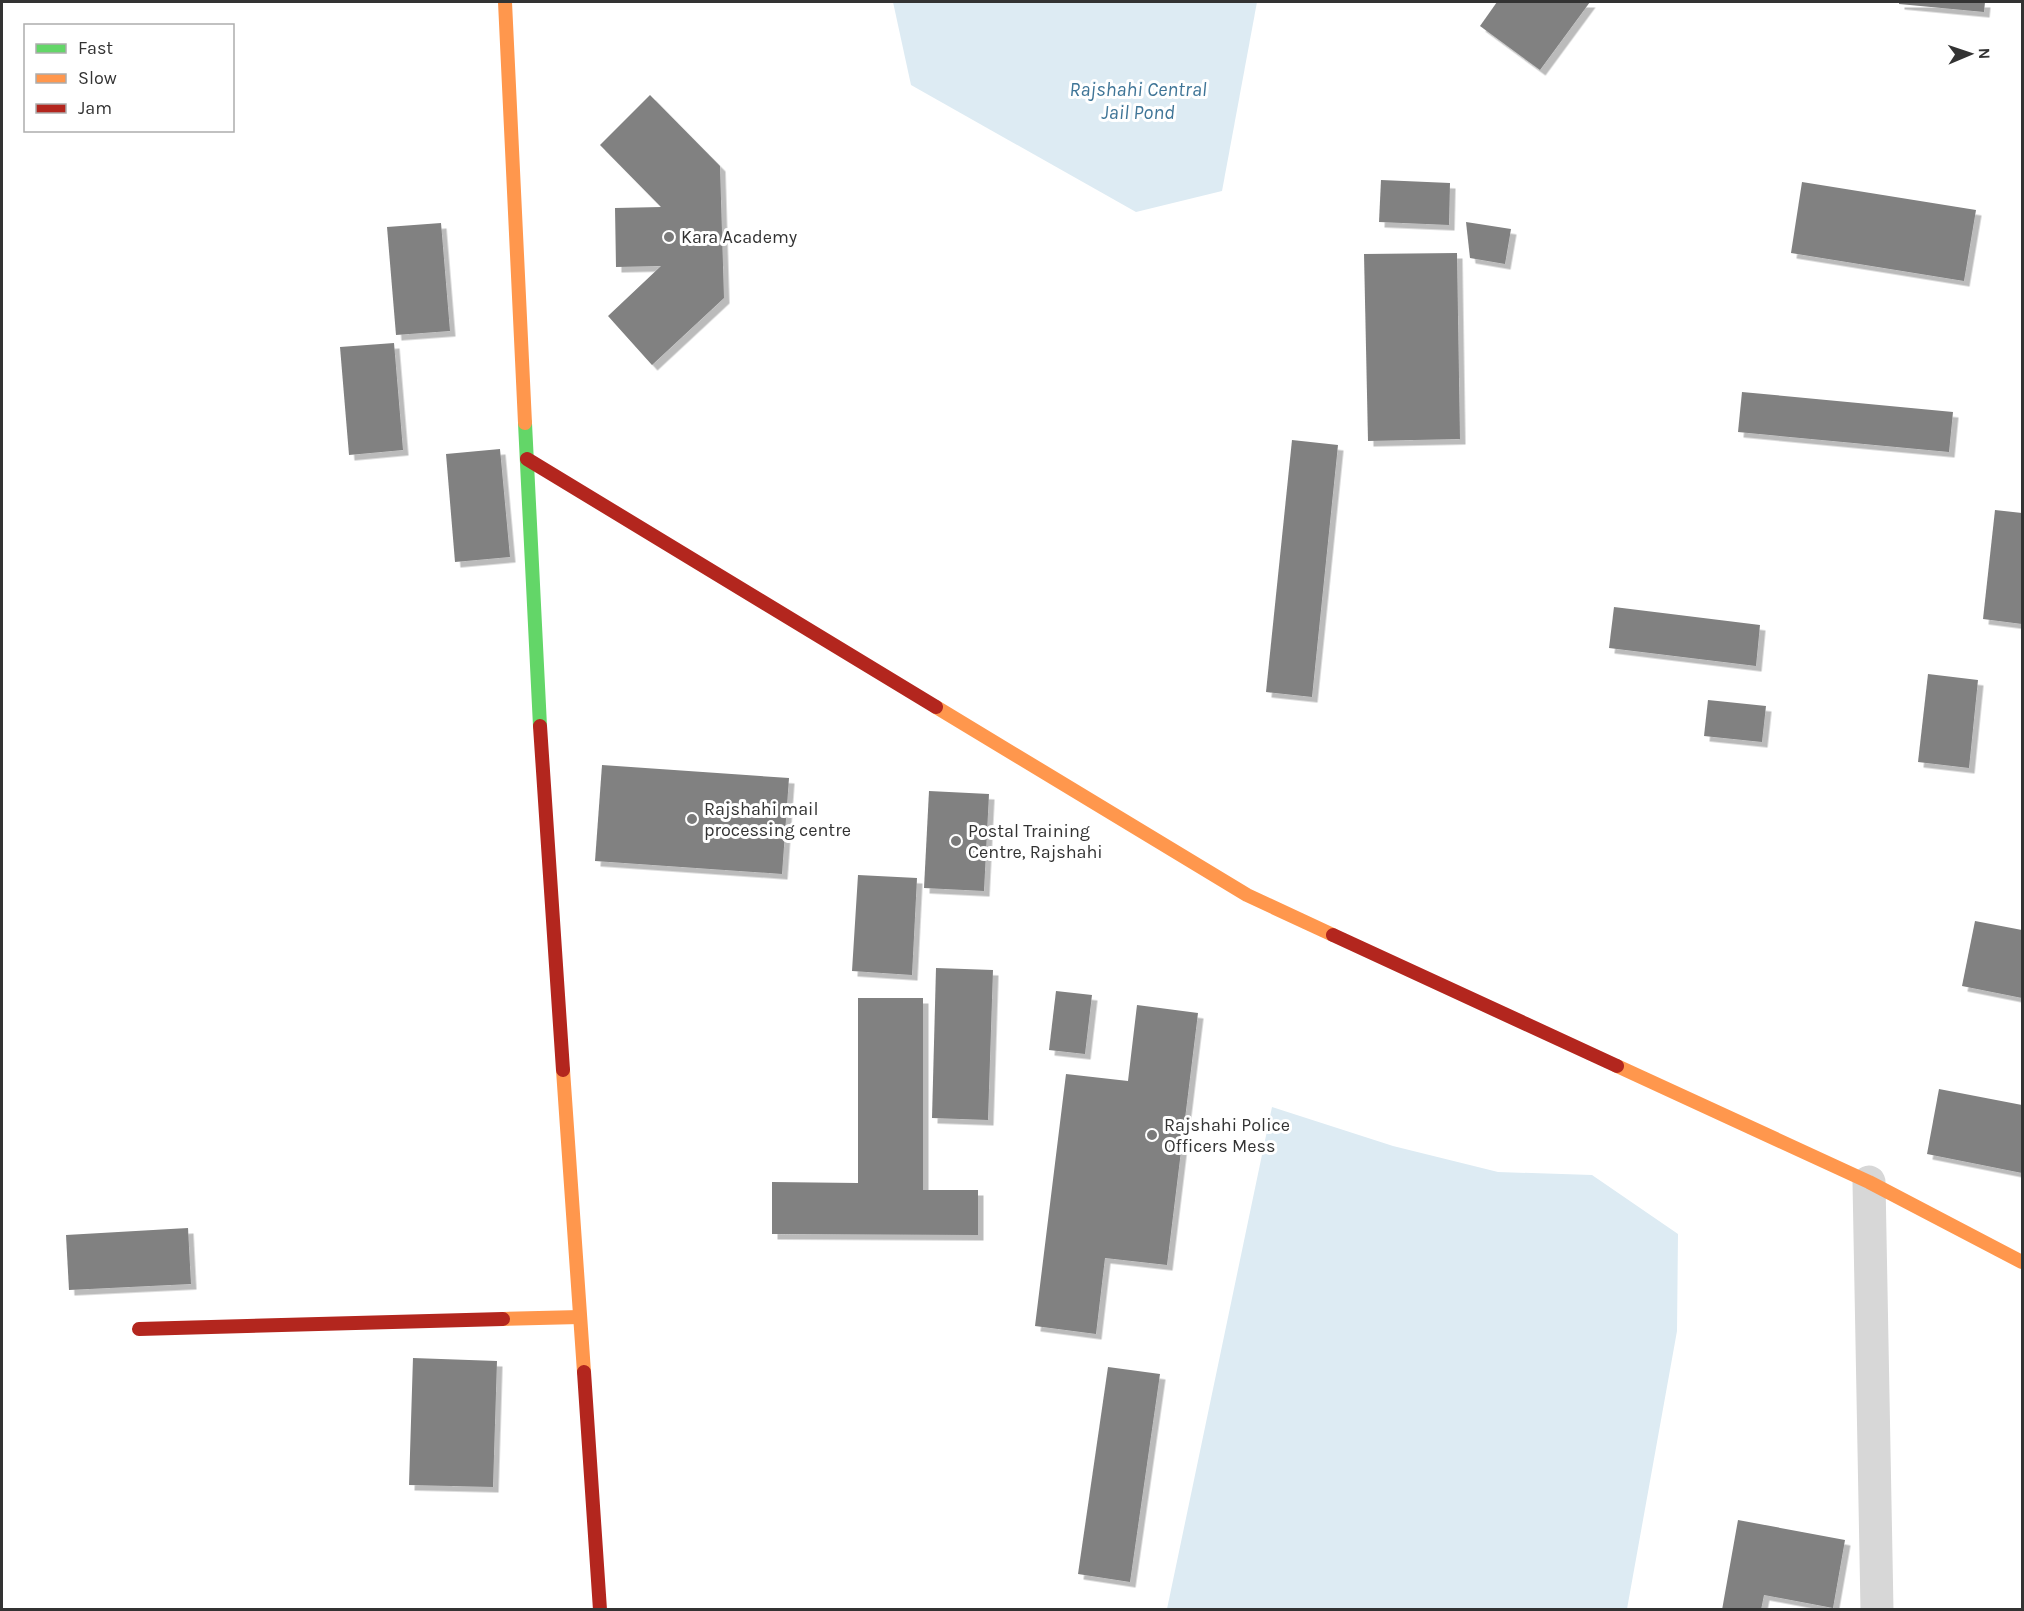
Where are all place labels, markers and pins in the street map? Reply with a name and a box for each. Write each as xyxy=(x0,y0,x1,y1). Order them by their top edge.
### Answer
place label: Kara Academy xyxy=(681,226,798,248)
marker: Kara Academy xyxy=(662,230,676,244)
place label: Rajshahi mail processing centre xyxy=(704,798,851,841)
marker: Rajshahi mail processing centre xyxy=(685,812,699,826)
place label: Postal Training Centre, Rajshahi xyxy=(968,820,1103,863)
marker: Postal Training Centre, Rajshahi xyxy=(949,834,963,848)
place label: Rajshahi Police Officers Mess xyxy=(1164,1114,1290,1157)
marker: Rajshahi Police Officers Mess xyxy=(1145,1128,1159,1142)

